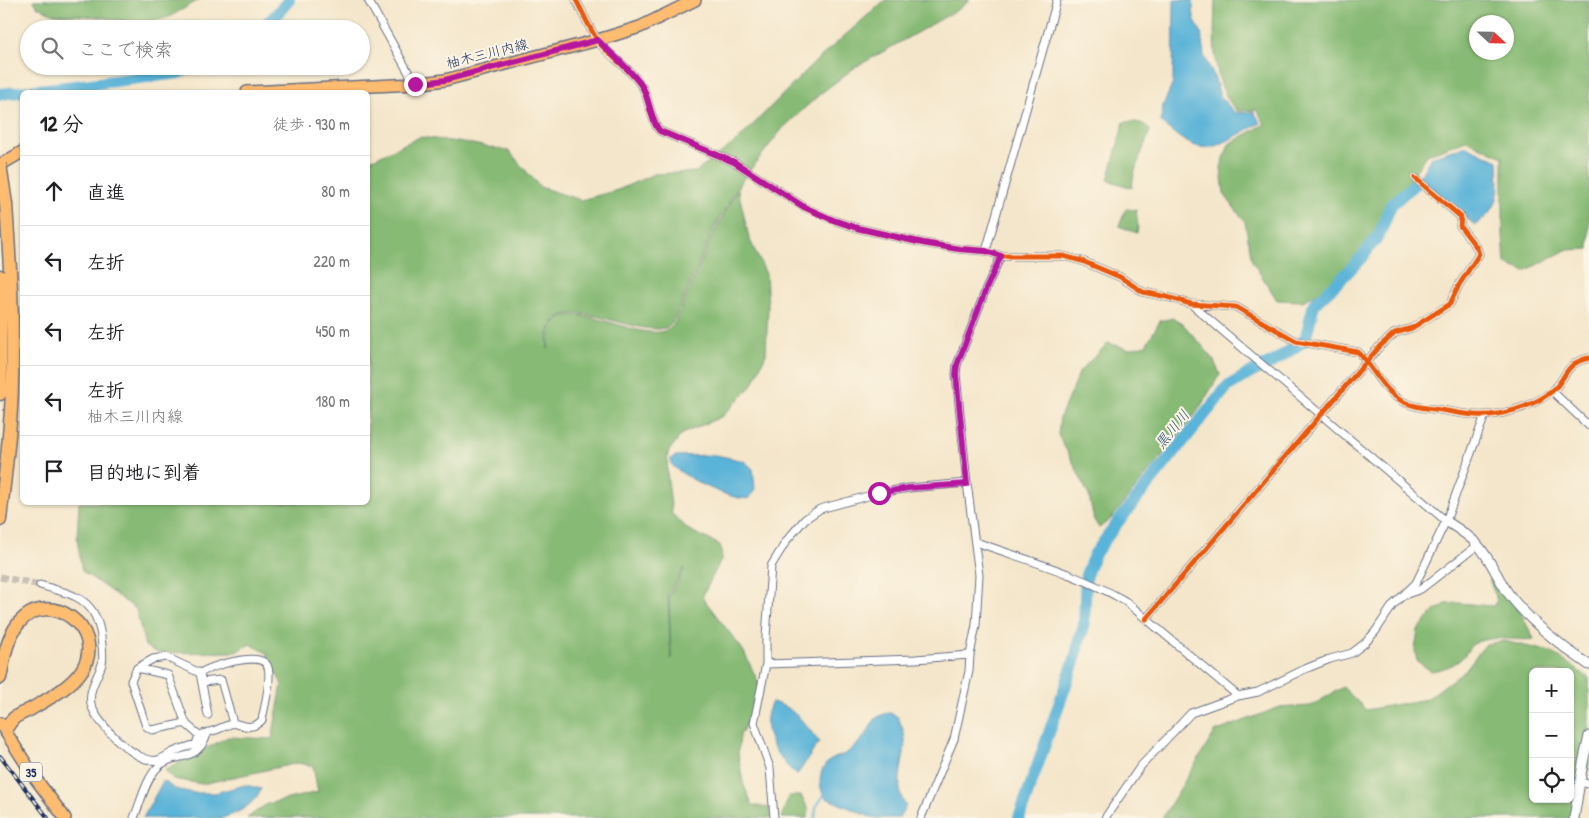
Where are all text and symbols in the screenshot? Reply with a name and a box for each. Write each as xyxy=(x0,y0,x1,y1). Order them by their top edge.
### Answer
north arrow xyxy=(1469,15,1514,60)
search box xyxy=(20,20,370,75)
icon: search xyxy=(38,34,66,62)
street label: 柚木三川内線 xyxy=(444,34,530,72)
text: ここで検索 xyxy=(78,36,173,62)
route end xyxy=(404,73,427,96)
text: 12 分 xyxy=(40,109,83,138)
text: 徒歩 · 930 m xyxy=(273,113,350,135)
icon: ahead xyxy=(40,177,68,205)
text: 直進 xyxy=(87,179,125,205)
text: 80 m xyxy=(321,180,350,202)
icon: left xyxy=(40,247,68,275)
text: 左折 xyxy=(87,249,125,275)
text: 220 m xyxy=(313,250,350,272)
icon: left xyxy=(40,317,68,345)
text: 左折 xyxy=(87,319,125,345)
text: 450 m xyxy=(316,320,350,342)
text: 左折 xyxy=(87,377,125,403)
icon: left xyxy=(40,387,68,415)
text: 180 m xyxy=(316,390,350,412)
text: 柚木三川内線 xyxy=(87,405,183,427)
water label: 黒川川 xyxy=(1150,405,1194,453)
icon: arrive xyxy=(40,457,68,485)
text: 目的地に到着 xyxy=(87,459,201,485)
route start xyxy=(868,482,891,505)
map controls xyxy=(1529,668,1574,803)
button: + xyxy=(1529,668,1574,713)
button: − xyxy=(1529,713,1574,758)
button: locate xyxy=(1529,758,1574,803)
road number: 35 xyxy=(20,762,42,782)

